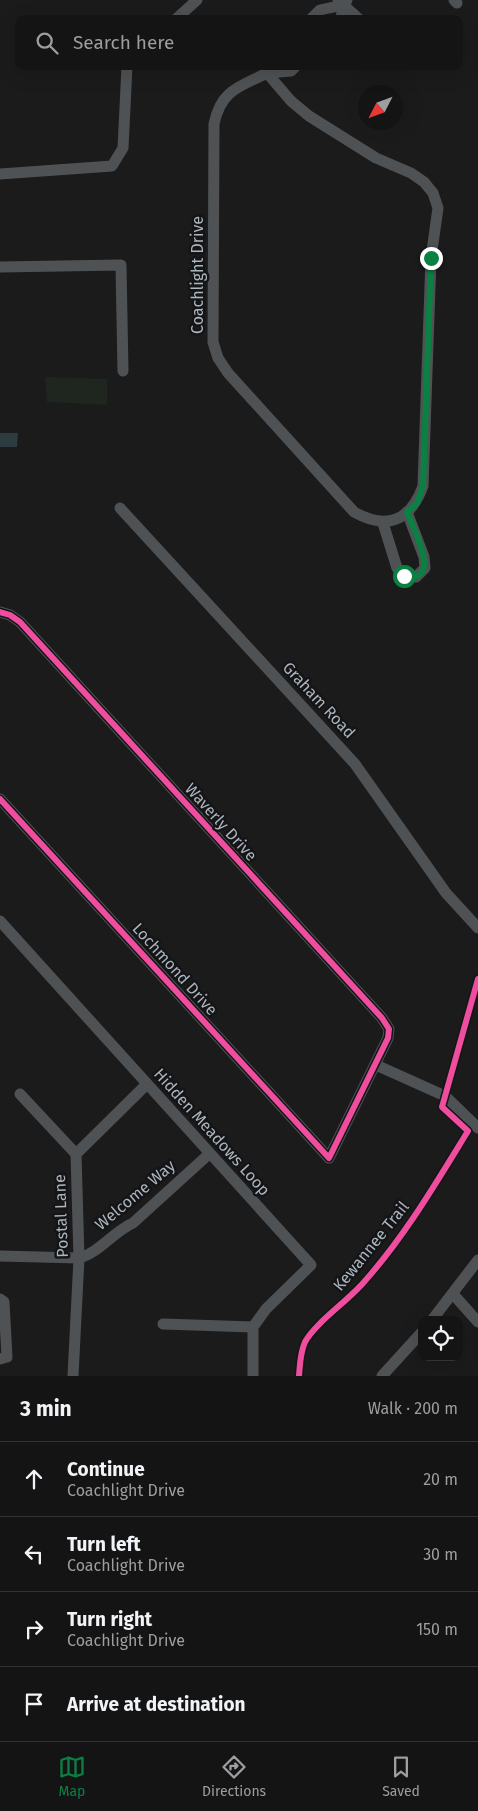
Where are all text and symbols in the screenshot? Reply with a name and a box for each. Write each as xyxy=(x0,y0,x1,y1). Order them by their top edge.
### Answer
search box xyxy=(15,15,463,70)
icon: search xyxy=(33,29,61,57)
text: Search here xyxy=(73,31,174,54)
north arrow xyxy=(358,85,403,130)
street label: Coachlight Drive xyxy=(188,216,207,334)
route end xyxy=(420,247,443,270)
route start xyxy=(393,565,416,588)
street label: Graham Road xyxy=(279,658,359,742)
street label: Waverly Drive xyxy=(181,779,261,865)
street label: Lochmond Drive xyxy=(129,919,221,1019)
street label: Hidden Meadows Loop xyxy=(150,1065,274,1199)
street label: Welcome Way xyxy=(91,1156,179,1234)
street label: Postal Lane xyxy=(50,1174,72,1258)
street label: Kewannee Trail xyxy=(329,1197,413,1295)
map controls xyxy=(418,1316,463,1361)
button: locate xyxy=(418,1316,463,1361)
text: 3 min xyxy=(20,1396,72,1422)
text: Walk · 200 m xyxy=(368,1399,458,1418)
text: Continue xyxy=(67,1458,145,1481)
icon: ahead xyxy=(20,1465,48,1493)
text: 20 m xyxy=(423,1470,458,1489)
text: Coachlight Drive xyxy=(67,1481,185,1500)
text: Turn left xyxy=(67,1533,141,1556)
icon: left xyxy=(20,1540,48,1568)
text: 30 m xyxy=(423,1545,458,1564)
text: Coachlight Drive xyxy=(67,1556,185,1575)
text: Turn right xyxy=(67,1608,152,1631)
icon: right xyxy=(20,1615,48,1643)
text: 150 m xyxy=(416,1620,458,1639)
text: Coachlight Drive xyxy=(67,1631,185,1650)
icon: arrive xyxy=(20,1690,48,1718)
text: Arrive at destination xyxy=(67,1693,246,1716)
tab: Map xyxy=(58,1753,86,1800)
tab: Directions xyxy=(202,1753,266,1800)
tab: Saved xyxy=(382,1753,420,1800)

